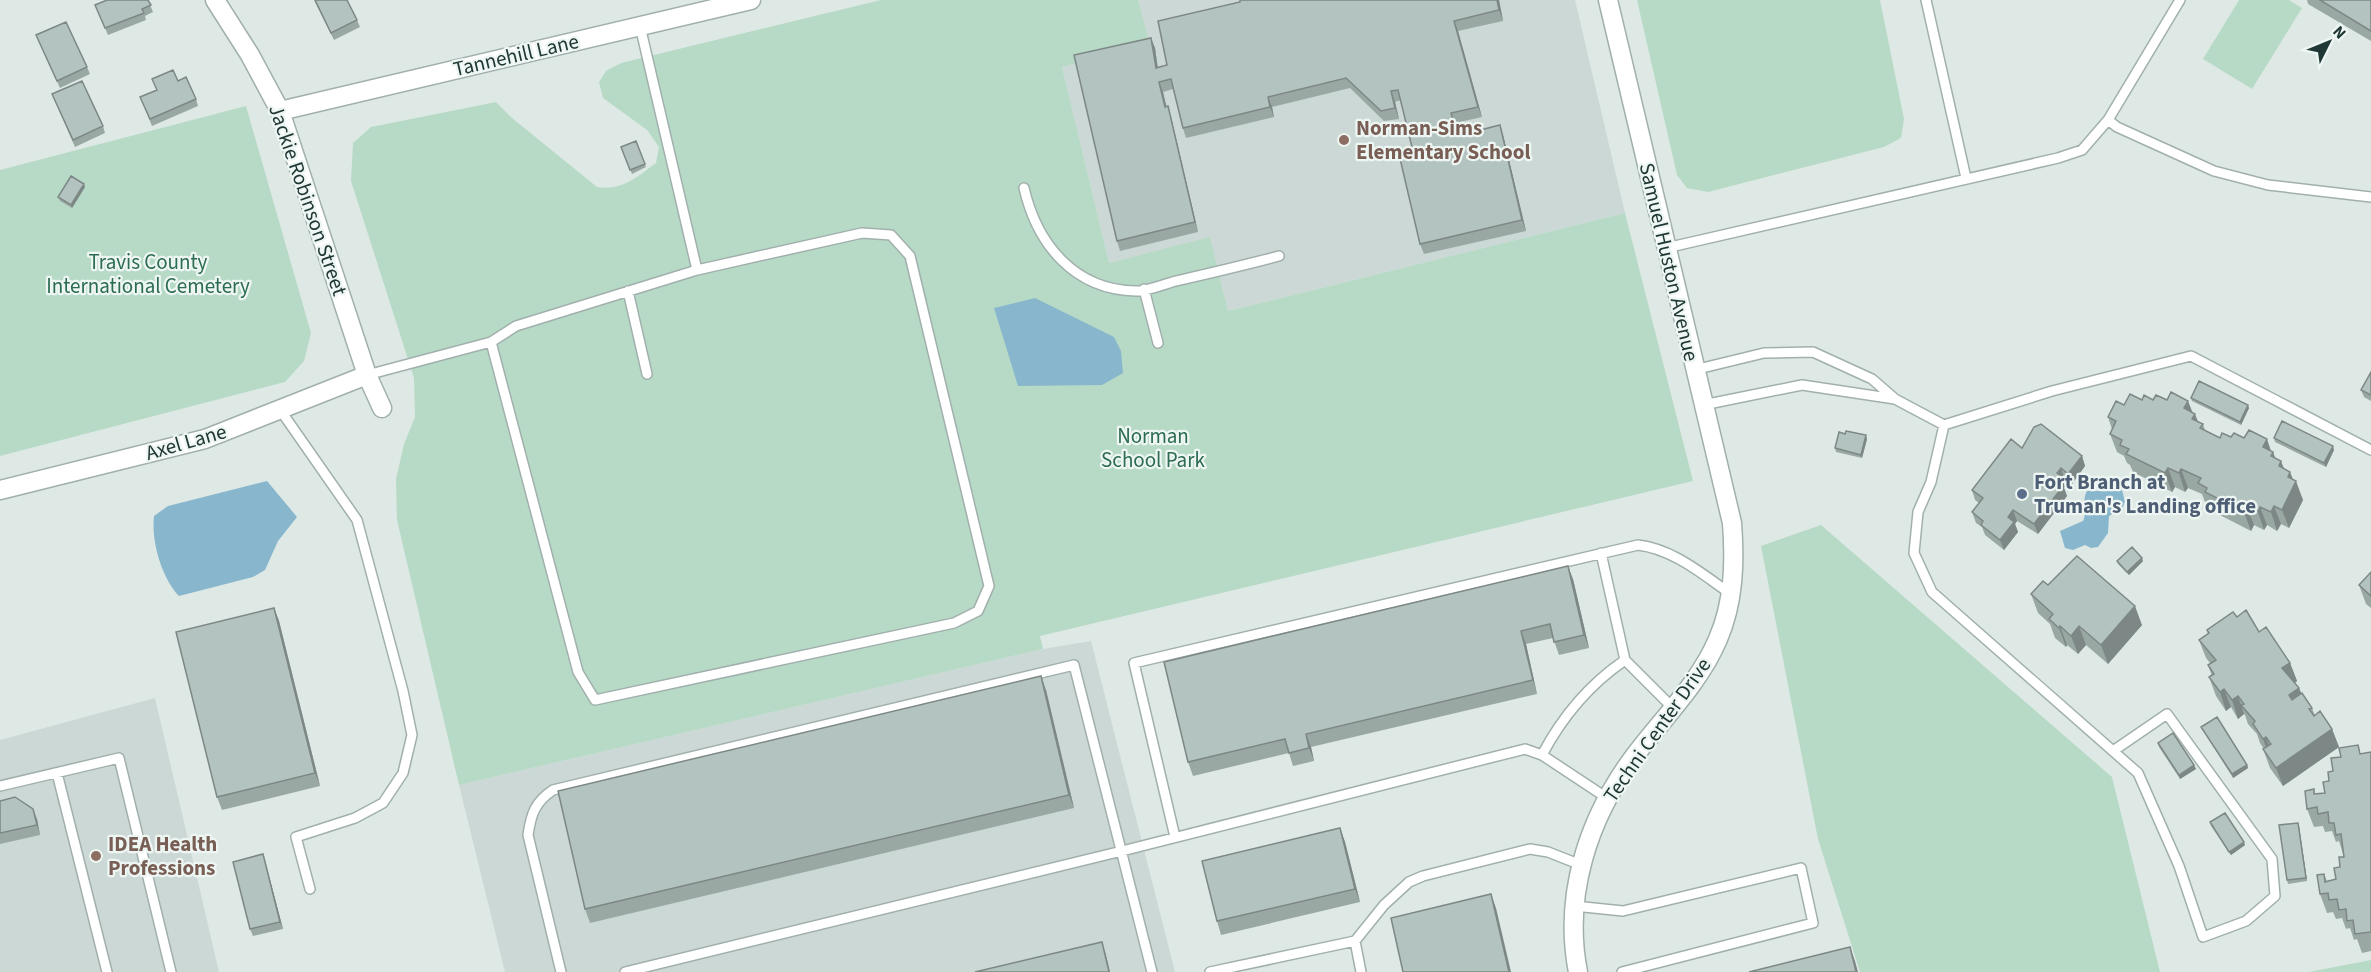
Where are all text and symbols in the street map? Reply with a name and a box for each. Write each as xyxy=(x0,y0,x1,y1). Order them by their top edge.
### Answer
north arrow xyxy=(2299,12,2359,72)
text: N xyxy=(2328,21,2351,44)
street label: Tannehill Lane xyxy=(450,26,582,84)
street label: Jackie Robinson Street xyxy=(261,100,355,300)
place label: Norman-Sims Elementary School xyxy=(1356,113,1530,167)
marker: Norman-Sims Elementary School xyxy=(1337,133,1351,147)
street label: Samuel Huston Avenue xyxy=(1632,160,1706,364)
park label: Travis County International Cemetery xyxy=(46,247,250,301)
street label: Axel Lane xyxy=(142,416,230,468)
park label: Norman School Park xyxy=(1101,421,1205,475)
place label: Fort Branch at Truman's Landing office xyxy=(2034,467,2256,521)
marker: Fort Branch at Truman's Landing office xyxy=(2015,487,2029,501)
street label: Techni Center Drive xyxy=(1596,652,1718,808)
place label: IDEA Health Professions xyxy=(108,829,217,883)
marker: IDEA Health Professions xyxy=(89,849,103,863)

